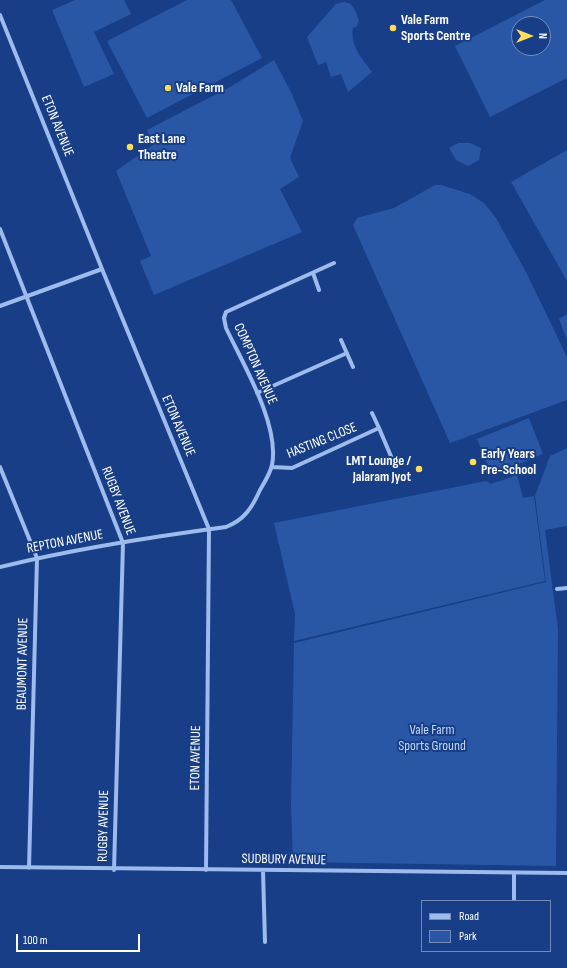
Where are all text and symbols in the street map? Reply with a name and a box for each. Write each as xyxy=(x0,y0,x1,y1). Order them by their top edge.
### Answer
place label: Vale Farm Sports Centre xyxy=(401,12,470,44)
north arrow xyxy=(511,16,551,56)
marker: Vale Farm Sports Centre xyxy=(388,23,398,33)
text: N xyxy=(536,33,549,39)
place label: Vale Farm xyxy=(176,80,224,96)
marker: Vale Farm xyxy=(163,83,173,93)
street label: ETON AVENUE xyxy=(37,93,77,159)
place label: East Lane Theatre xyxy=(138,131,185,164)
marker: East Lane Theatre xyxy=(125,142,135,152)
street label: COMPTON AVENUE xyxy=(230,321,280,407)
street label: ETON AVENUE xyxy=(158,393,198,459)
street label: HASTING CLOSE xyxy=(284,419,360,463)
place label: Early Years Pre-School xyxy=(481,446,536,478)
place label: LMT Lounge / Jalaram Jyot xyxy=(346,453,411,486)
marker: Early Years Pre-School xyxy=(468,457,478,467)
street label: RUGBY AVENUE xyxy=(97,464,139,538)
marker: LMT Lounge / Jalaram Jyot xyxy=(414,464,424,474)
street label: REPTON AVENUE xyxy=(25,526,105,558)
street label: BEAUMONT AVENUE xyxy=(14,618,32,710)
park label: Vale Farm Sports Ground xyxy=(398,722,466,754)
street label: ETON AVENUE xyxy=(187,725,205,791)
street label: RUGBY AVENUE xyxy=(95,790,113,862)
street label: SUDBURY AVENUE xyxy=(241,851,327,869)
legend xyxy=(421,900,551,952)
text: Road xyxy=(459,909,479,924)
scale bar xyxy=(18,926,142,952)
text: Park xyxy=(459,929,477,944)
text: 100 m xyxy=(23,933,48,948)

